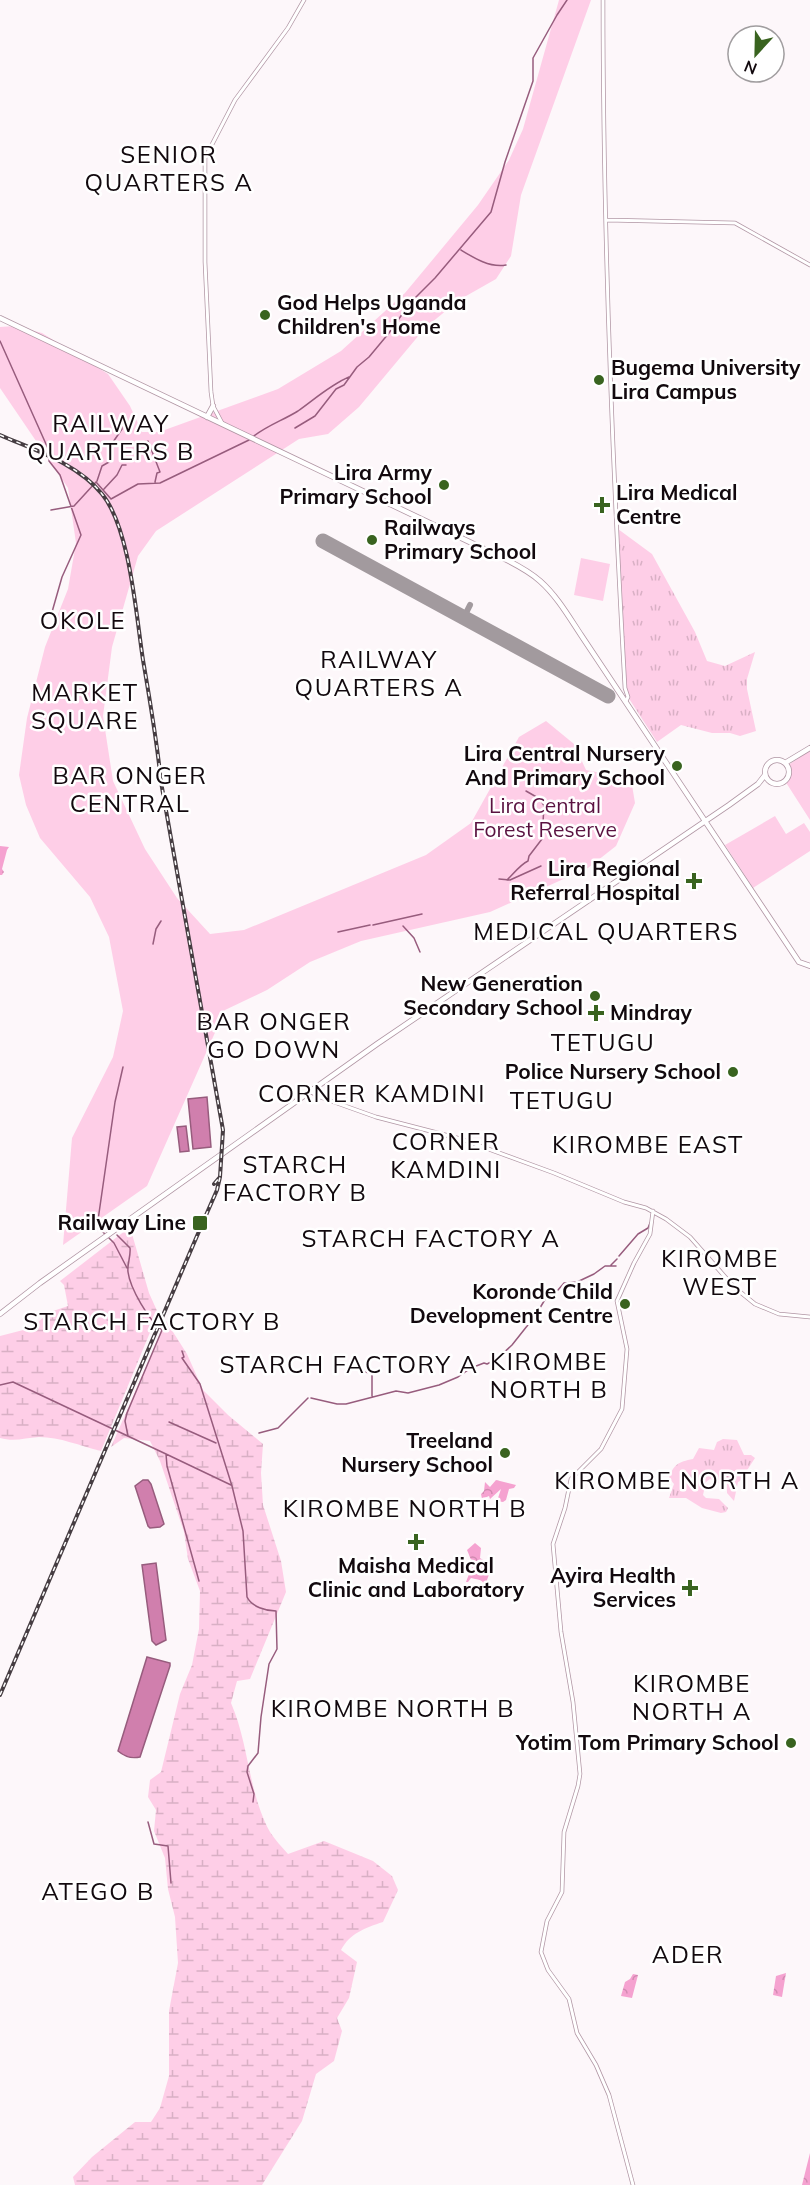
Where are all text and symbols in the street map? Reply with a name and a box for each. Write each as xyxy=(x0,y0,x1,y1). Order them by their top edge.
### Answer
north arrow xyxy=(726,24,786,84)
text: N xyxy=(741,56,760,79)
district label: SENIOR QUARTERS A xyxy=(85,139,253,197)
place label: God Helps Uganda Children's Home xyxy=(277,289,467,339)
marker: God Helps Uganda Children's Home xyxy=(258,308,272,322)
place label: Bugema University Lira Campus xyxy=(611,354,801,404)
marker: Bugema University Lira Campus xyxy=(592,373,606,387)
district label: RAILWAY QUARTERS B xyxy=(27,408,195,466)
place label: Lira Army Primary School xyxy=(279,459,433,509)
marker: Lira Army Primary School xyxy=(437,478,451,492)
place label: Lira Medical Centre xyxy=(616,479,737,529)
marker: Lira Medical Centre xyxy=(593,496,611,514)
place label: Railways Primary School xyxy=(384,514,537,564)
marker: Railways Primary School xyxy=(365,533,379,547)
district label: OKOLE xyxy=(40,605,126,635)
district label: RAILWAY QUARTERS A xyxy=(295,644,463,702)
district label: MARKET SQUARE xyxy=(31,677,139,735)
place label: Lira Central Nursery And Primary School xyxy=(464,740,666,790)
marker: Lira Central Nursery And Primary School xyxy=(670,759,684,773)
district label: BAR ONGER CENTRAL xyxy=(53,760,207,818)
park label: Lira Central Forest Reserve xyxy=(473,792,617,842)
place label: Lira Regional Referral Hospital xyxy=(510,855,680,905)
marker: Lira Regional Referral Hospital xyxy=(685,872,703,890)
district label: MEDICAL QUARTERS xyxy=(473,916,739,946)
place label: New Generation Secondary School xyxy=(403,970,583,1020)
marker: New Generation Secondary School xyxy=(588,989,602,1003)
place label: Mindray xyxy=(610,999,692,1025)
marker: Mindray xyxy=(587,1004,605,1022)
district label: BAR ONGER GO DOWN xyxy=(197,1006,351,1064)
district label: TETUGU xyxy=(551,1027,655,1057)
place label: Police Nursery School xyxy=(505,1058,721,1084)
marker: Police Nursery School xyxy=(726,1065,740,1079)
district label: CORNER KAMDINI xyxy=(258,1078,486,1108)
district label: TETUGU xyxy=(510,1085,614,1115)
district label: CORNER KAMDINI xyxy=(390,1126,502,1184)
district label: KIROMBE EAST xyxy=(552,1129,744,1159)
district label: STARCH FACTORY B xyxy=(223,1149,367,1207)
place label: Railway Line xyxy=(58,1209,186,1235)
marker: Railway Line xyxy=(191,1214,209,1232)
district label: STARCH FACTORY A xyxy=(302,1223,560,1253)
district label: KIROMBE WEST xyxy=(661,1243,779,1301)
place label: Koronde Child Development Centre xyxy=(410,1278,613,1328)
marker: Koronde Child Development Centre xyxy=(618,1297,632,1311)
district label: STARCH FACTORY B xyxy=(23,1306,281,1336)
district label: KIROMBE NORTH B xyxy=(490,1346,608,1404)
district label: STARCH FACTORY A xyxy=(220,1349,478,1379)
place label: Treeland Nursery School xyxy=(341,1427,493,1477)
marker: Treeland Nursery School xyxy=(498,1446,512,1460)
district label: KIROMBE NORTH A xyxy=(554,1465,800,1495)
district label: KIROMBE NORTH B xyxy=(283,1493,527,1523)
marker: Maisha Medical Clinic and Laboratory xyxy=(407,1533,425,1551)
place label: Maisha Medical Clinic and Laboratory xyxy=(308,1552,525,1602)
place label: Ayira Health Services xyxy=(550,1562,676,1612)
marker: Ayira Health Services xyxy=(681,1579,699,1597)
district label: KIROMBE NORTH A xyxy=(632,1668,752,1726)
district label: KIROMBE NORTH B xyxy=(271,1693,515,1723)
place label: Yotim Tom Primary School xyxy=(515,1729,779,1755)
marker: Yotim Tom Primary School xyxy=(784,1736,798,1750)
district label: ATEGO B xyxy=(41,1876,155,1906)
district label: ADER xyxy=(652,1939,724,1969)

